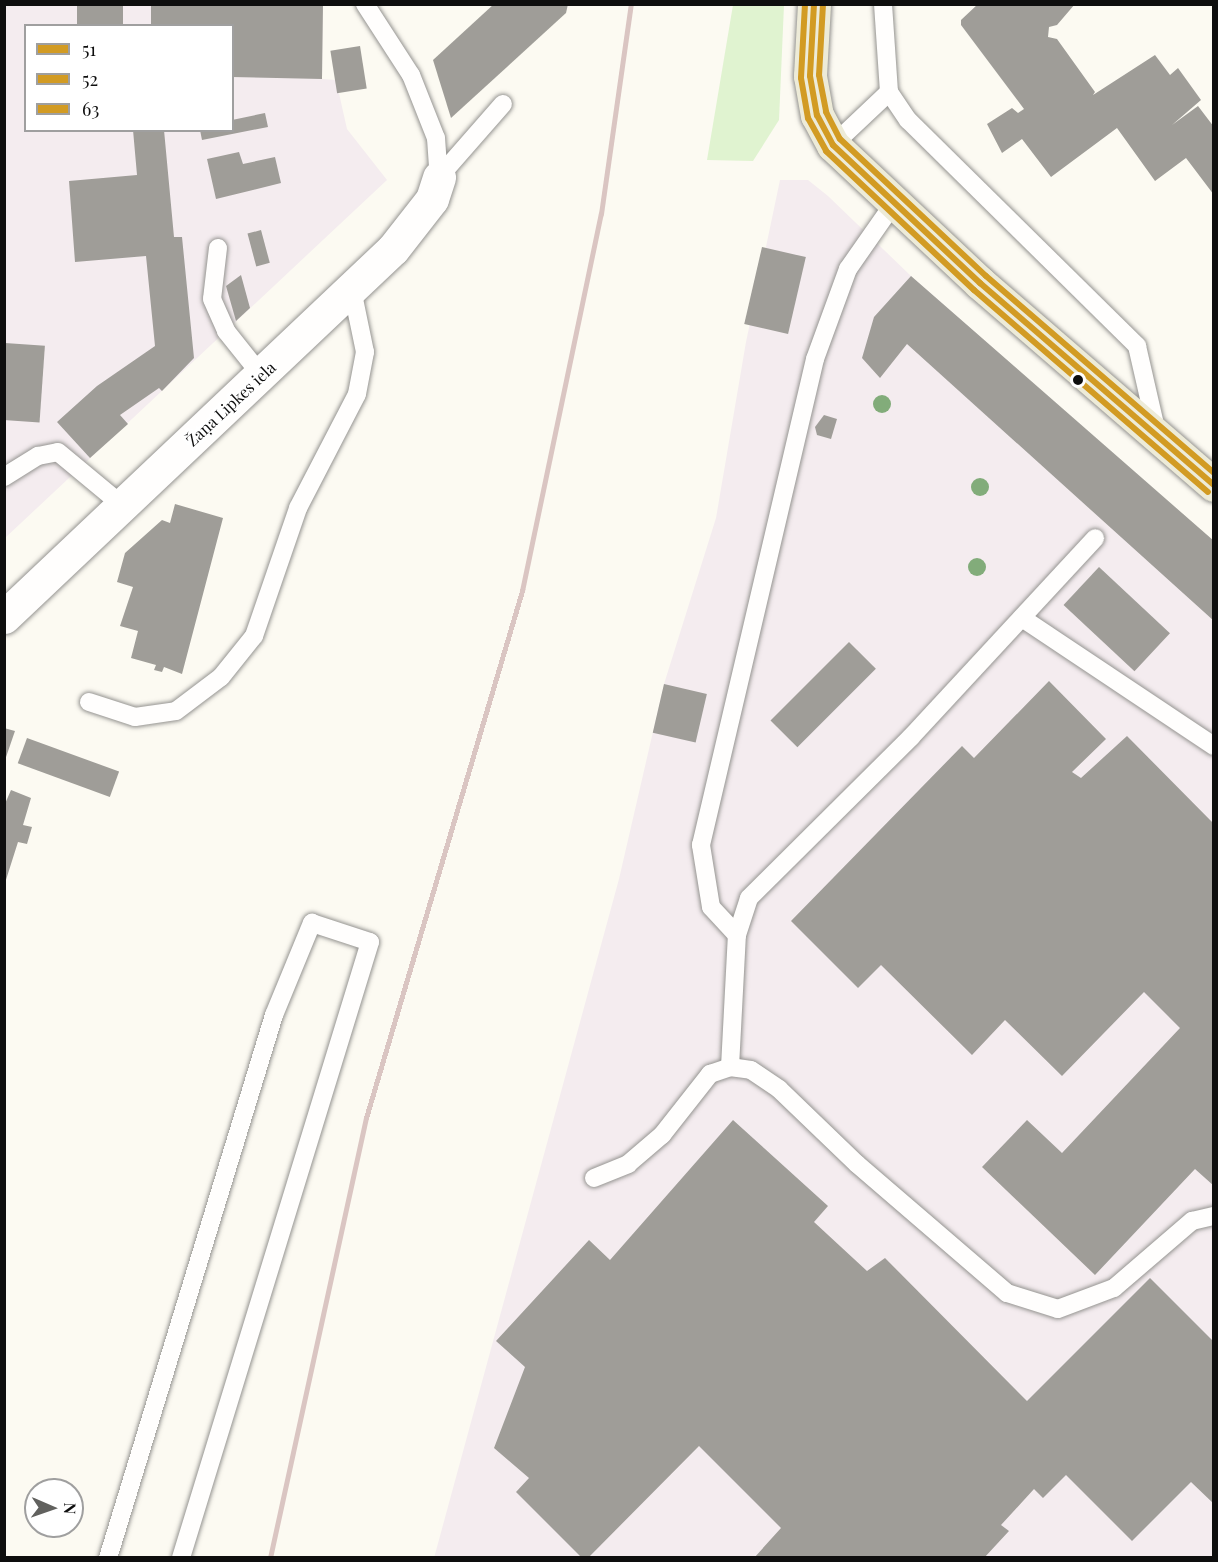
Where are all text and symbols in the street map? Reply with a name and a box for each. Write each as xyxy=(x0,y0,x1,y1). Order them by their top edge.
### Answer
legend xyxy=(24,24,234,132)
text: 51 xyxy=(82,37,96,61)
text: 52 xyxy=(82,67,98,91)
text: 63 xyxy=(82,97,99,121)
street label: Žaņa Lipkes iela xyxy=(182,358,280,450)
unlabelled marker xyxy=(1072,374,1084,386)
north arrow xyxy=(24,1478,84,1538)
text: N xyxy=(60,1502,81,1515)

